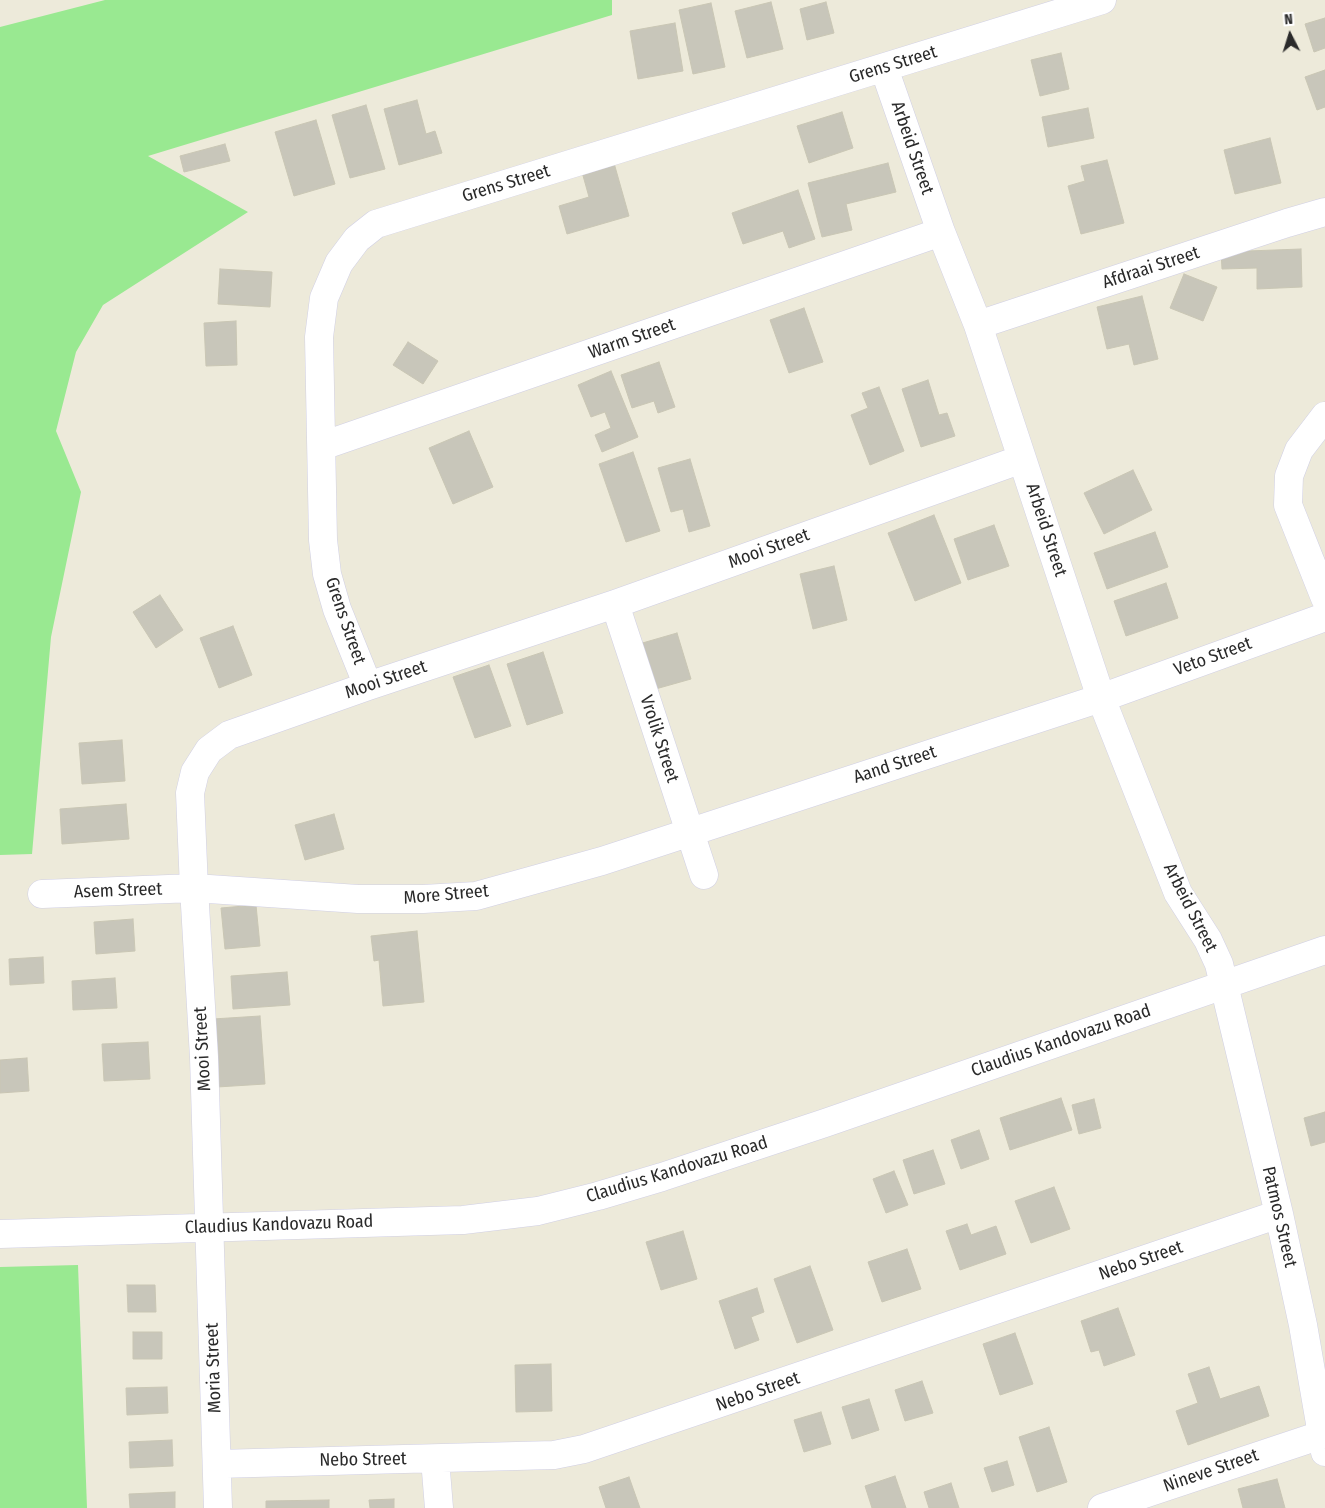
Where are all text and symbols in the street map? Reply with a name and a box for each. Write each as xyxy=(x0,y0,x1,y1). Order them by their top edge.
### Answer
north arrow xyxy=(1265,10,1315,60)
text: N xyxy=(1284,11,1294,28)
street label: Grens Street xyxy=(846,41,940,89)
street label: Arbeid Street xyxy=(886,99,938,197)
street label: Grens Street xyxy=(459,160,553,208)
street label: Afdraai Street xyxy=(1100,242,1202,294)
street label: Warm Street xyxy=(586,314,678,364)
street label: Arbeid Street xyxy=(1021,481,1071,579)
street label: Mooi Street xyxy=(725,524,813,574)
street label: Grens Street xyxy=(320,575,370,667)
street label: Veto Street xyxy=(1171,633,1255,681)
street label: Mooi Street xyxy=(342,656,430,704)
street label: Vrolik Street xyxy=(635,693,683,785)
street label: Aand Street xyxy=(851,741,939,789)
street label: Arbeid Street xyxy=(1158,860,1222,956)
street label: Asem Street xyxy=(73,879,163,903)
street label: More Street xyxy=(403,881,489,909)
street label: Claudius Kandovazu Road xyxy=(968,1000,1154,1082)
street label: Mooi Street xyxy=(190,1006,216,1092)
street label: Claudius Kandovazu Road xyxy=(584,1132,770,1208)
street label: Patmos Street xyxy=(1257,1165,1301,1269)
street label: Claudius Kandovazu Road xyxy=(184,1211,374,1239)
street label: Nebo Street xyxy=(1096,1237,1186,1285)
street label: Moria Street xyxy=(202,1322,226,1414)
street label: Nebo Street xyxy=(713,1368,803,1416)
street label: Nineve Street xyxy=(1161,1445,1261,1497)
street label: Nebo Street xyxy=(319,1448,407,1472)

